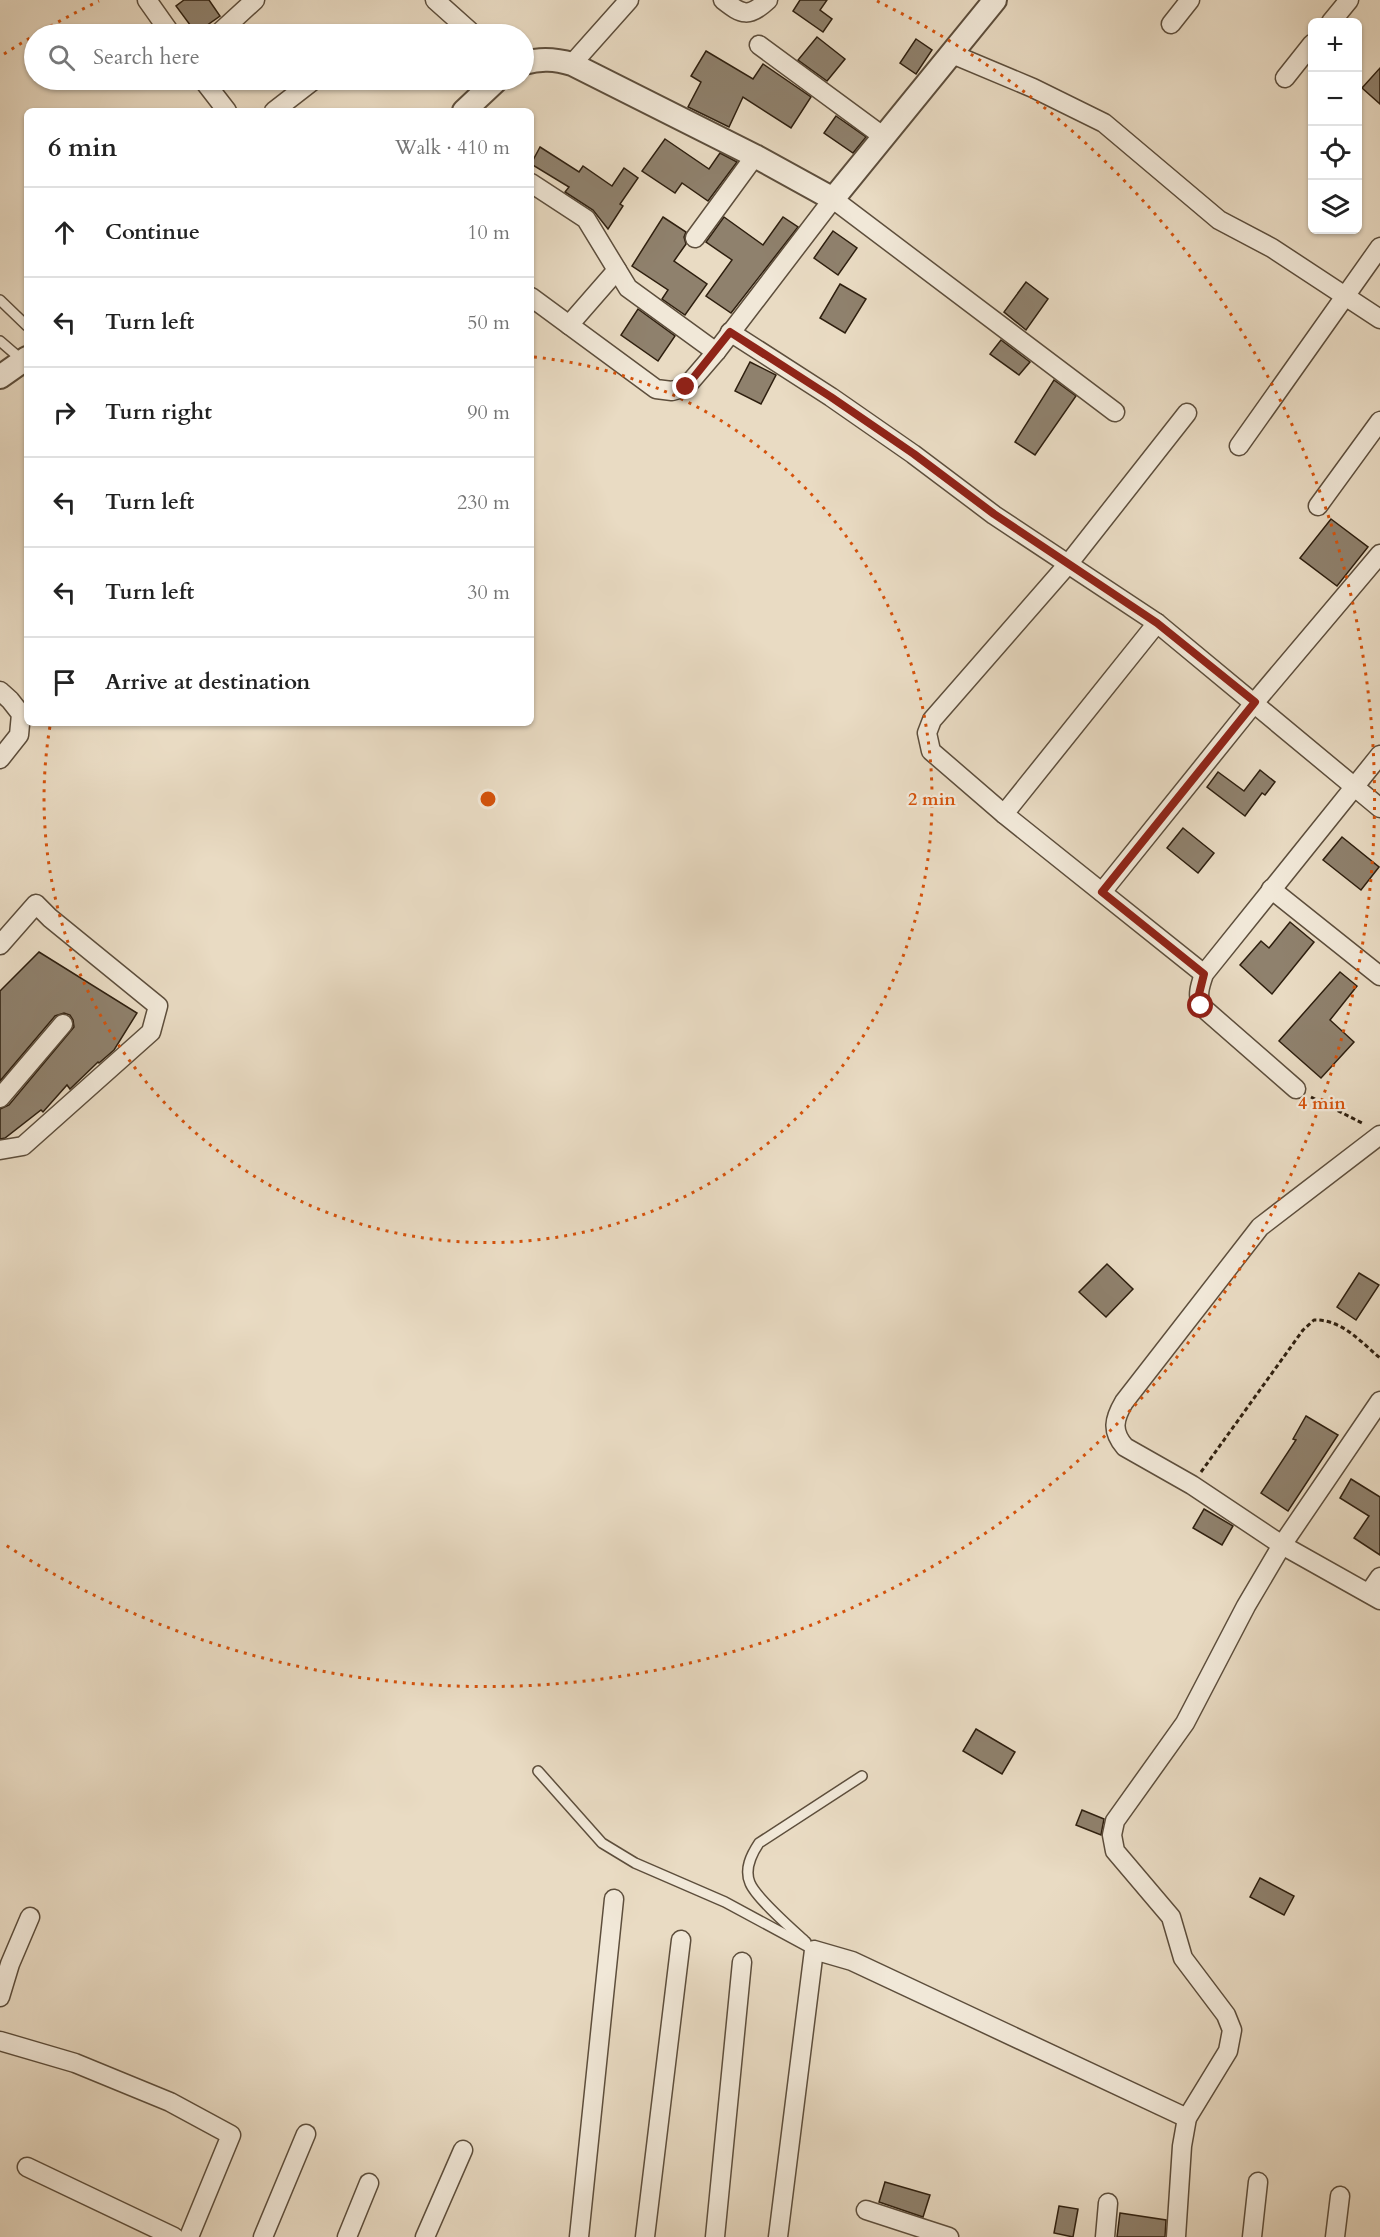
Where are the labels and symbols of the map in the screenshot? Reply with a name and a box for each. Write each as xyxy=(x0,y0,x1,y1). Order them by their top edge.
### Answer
route end xyxy=(672,373,698,399)
text: 2 min xyxy=(908,787,956,812)
centre of rings xyxy=(478,789,498,809)
route start xyxy=(1187,992,1213,1018)
text: 4 min xyxy=(1298,1091,1346,1116)

